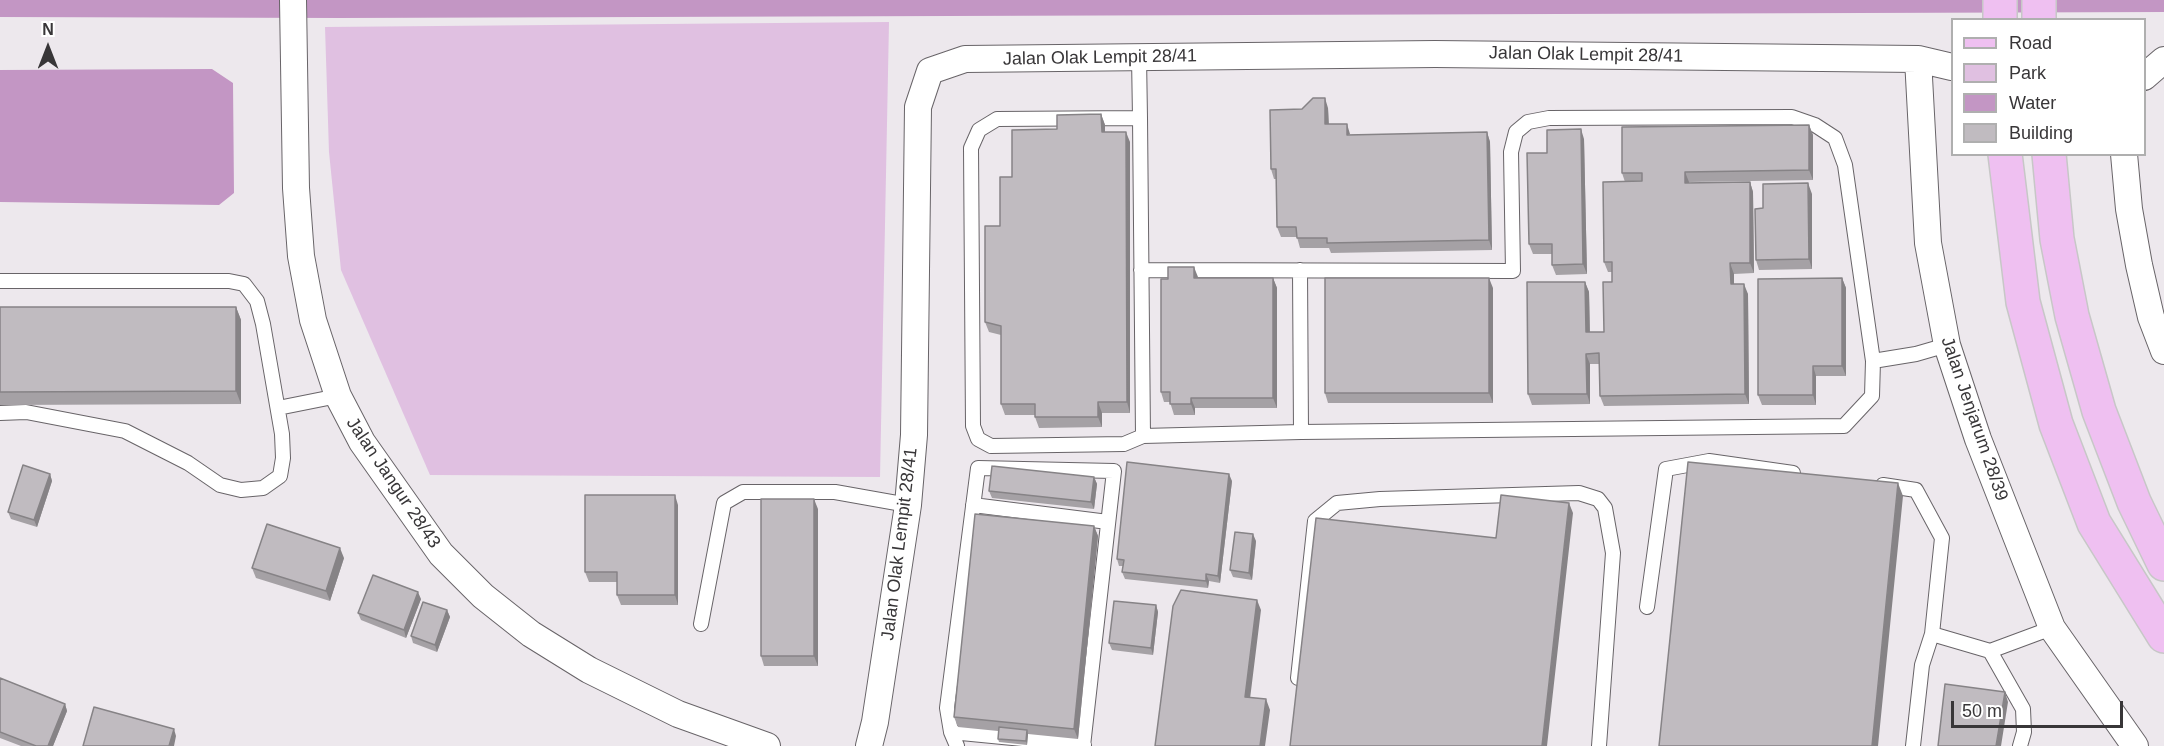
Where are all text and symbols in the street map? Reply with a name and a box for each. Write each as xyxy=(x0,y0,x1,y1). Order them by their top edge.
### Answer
north arrow xyxy=(18,18,78,78)
legend xyxy=(1951,18,2146,156)
text: N xyxy=(42,21,54,38)
text: Road xyxy=(2009,33,2052,53)
street label: Jalan Olak Lempit 28/41 xyxy=(1489,43,1683,67)
street label: Jalan Olak Lempit 28/41 xyxy=(1003,46,1197,70)
text: Park xyxy=(2009,63,2046,83)
text: Water xyxy=(2009,93,2056,113)
text: Building xyxy=(2009,123,2073,143)
street label: Jalan Jenjarum 28/39 xyxy=(1936,334,2012,504)
street label: Jalan Jangur 28/43 xyxy=(341,413,445,553)
street label: Jalan Olak Lempit 28/41 xyxy=(877,446,923,642)
scale bar xyxy=(1954,689,2126,727)
text: 50 m xyxy=(1962,701,2002,721)

